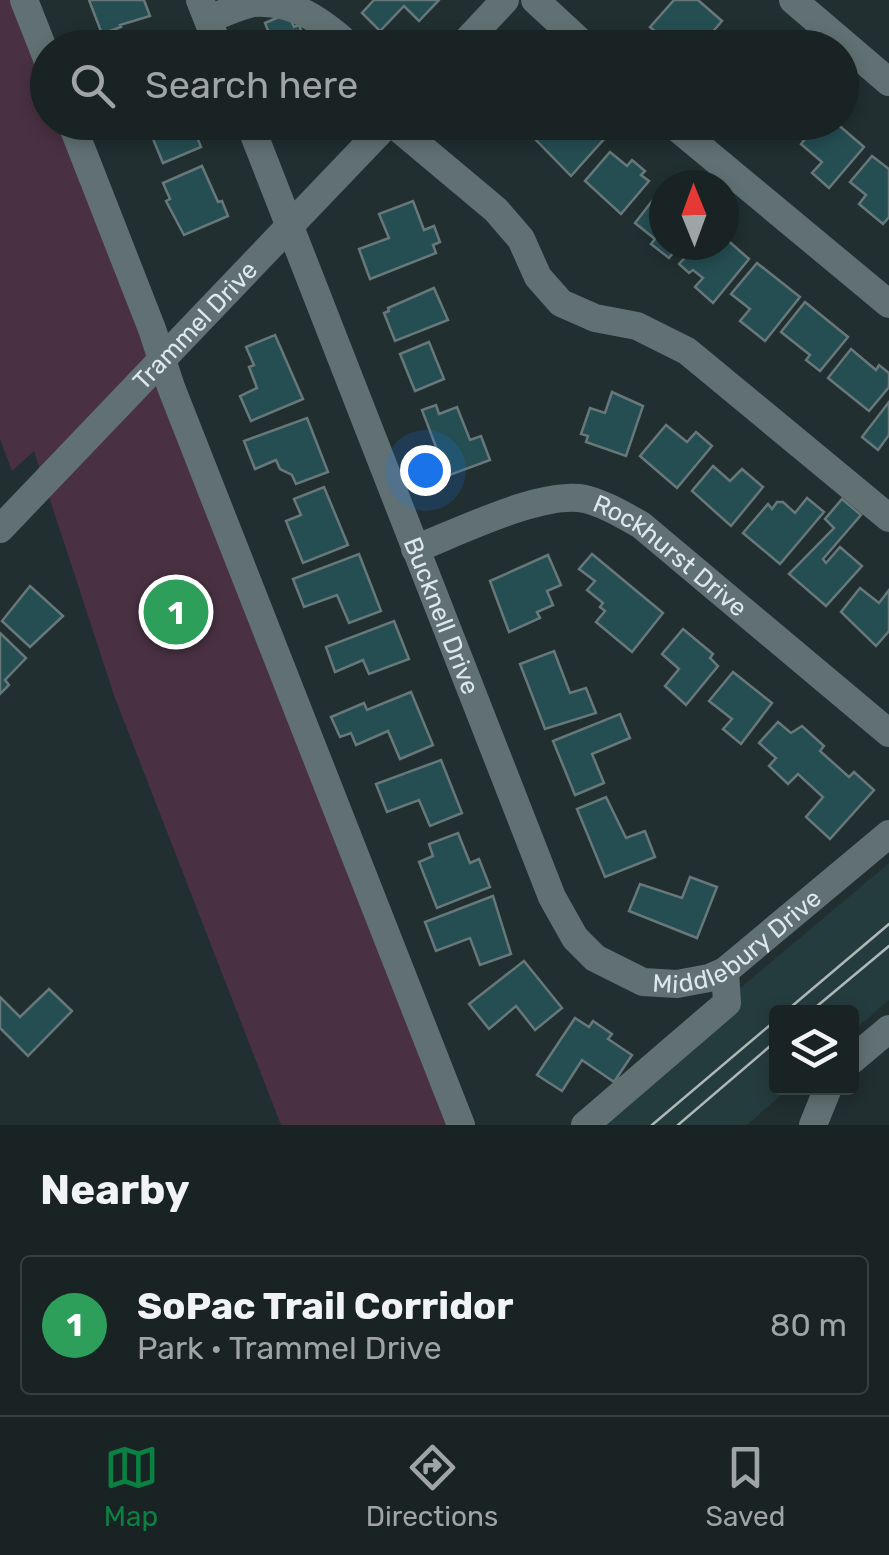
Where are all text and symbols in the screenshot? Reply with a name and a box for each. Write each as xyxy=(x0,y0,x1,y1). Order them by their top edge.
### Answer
search box xyxy=(30,30,859,140)
icon: search xyxy=(65,58,120,113)
text: Search here xyxy=(145,62,358,108)
north arrow xyxy=(649,170,739,260)
street label: Trammel Drive xyxy=(127,255,263,395)
your location xyxy=(400,445,451,496)
street label: Rockhurst Drive xyxy=(589,488,753,622)
street label: Bucknell Drive xyxy=(398,533,486,698)
pin: 1 xyxy=(144,574,208,650)
street label: Middlebury Drive xyxy=(652,883,827,999)
map controls xyxy=(769,1005,859,1095)
button: layers xyxy=(769,1005,859,1095)
text: Nearby xyxy=(40,1165,190,1215)
text: SoPac Trail Corridor xyxy=(137,1283,514,1329)
text: 1 xyxy=(67,1306,82,1344)
text: 80 m xyxy=(770,1306,847,1344)
text: Park · Trammel Drive xyxy=(137,1329,442,1367)
tab: Map xyxy=(104,1440,159,1533)
tab: Directions xyxy=(366,1440,498,1533)
tab: Saved xyxy=(705,1440,785,1533)

